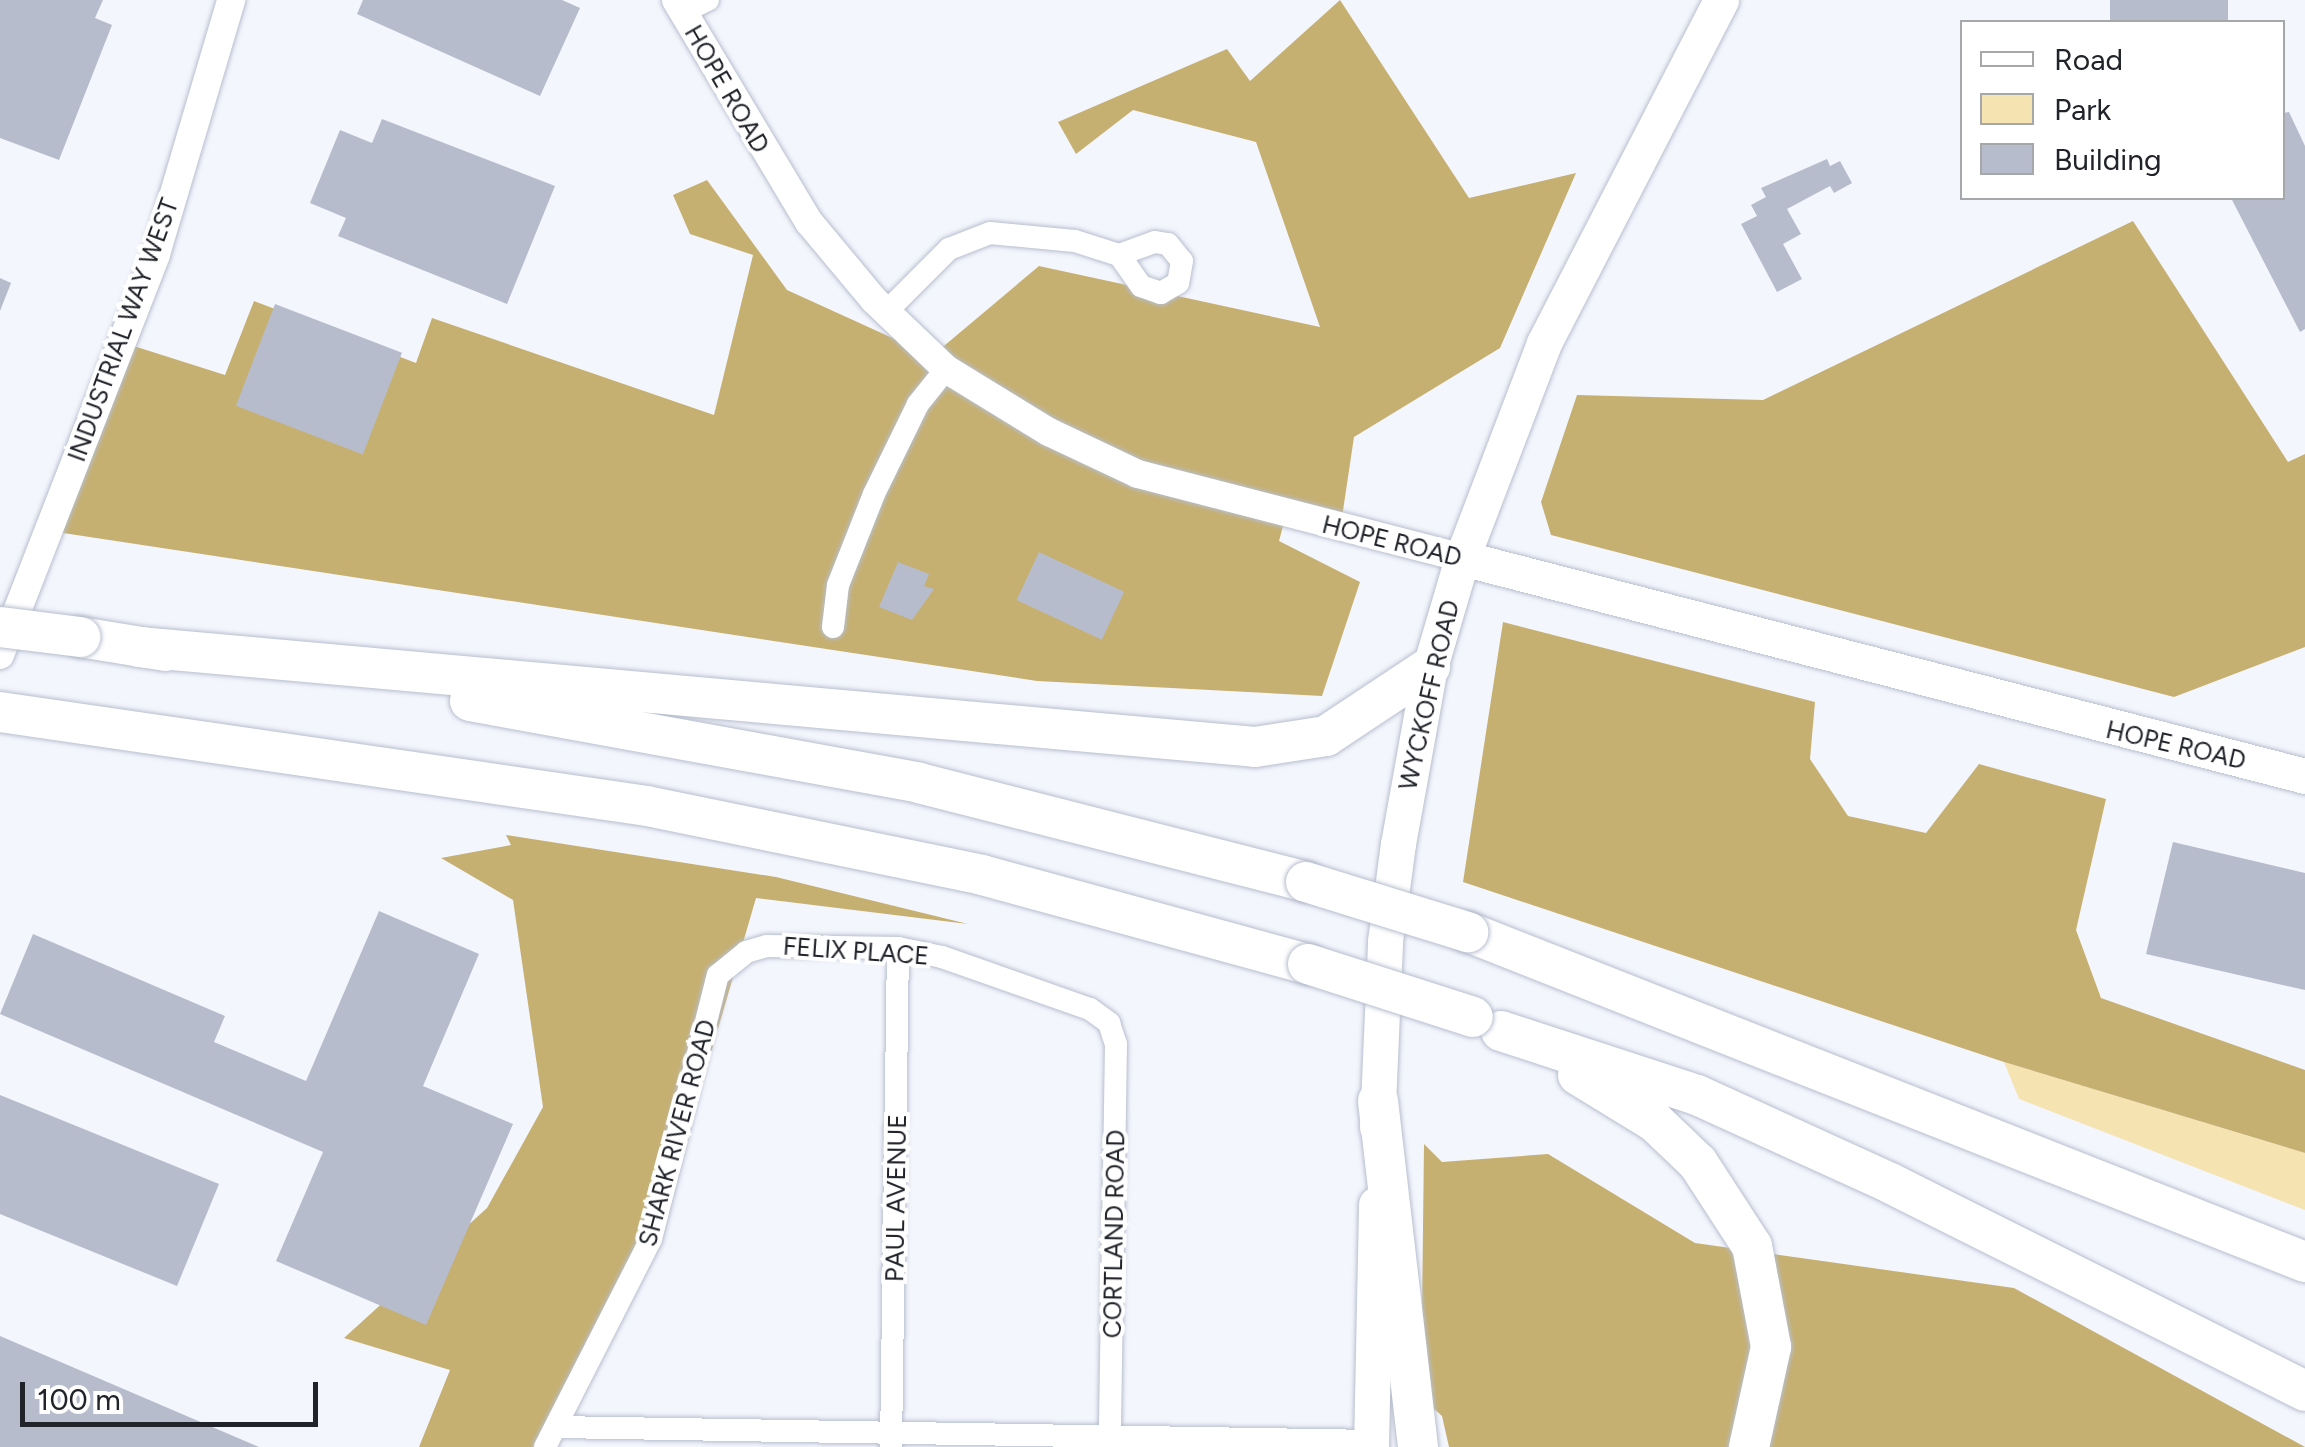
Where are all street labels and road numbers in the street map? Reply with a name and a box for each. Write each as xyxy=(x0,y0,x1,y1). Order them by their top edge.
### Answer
street label: HOPE ROAD xyxy=(678,20,776,158)
street label: INDUSTRIAL WAY WEST xyxy=(61,194,185,466)
street label: HOPE ROAD xyxy=(1319,509,1465,573)
street label: WYCKOFF ROAD xyxy=(1393,597,1465,793)
street label: HOPE ROAD xyxy=(2103,714,2249,776)
street label: FELIX PLACE xyxy=(782,931,930,971)
street label: SHARK RIVER ROAD xyxy=(632,1016,722,1250)
street label: PAUL AVENUE xyxy=(880,1114,912,1282)
street label: CORTLAND ROAD xyxy=(1097,1129,1131,1339)

